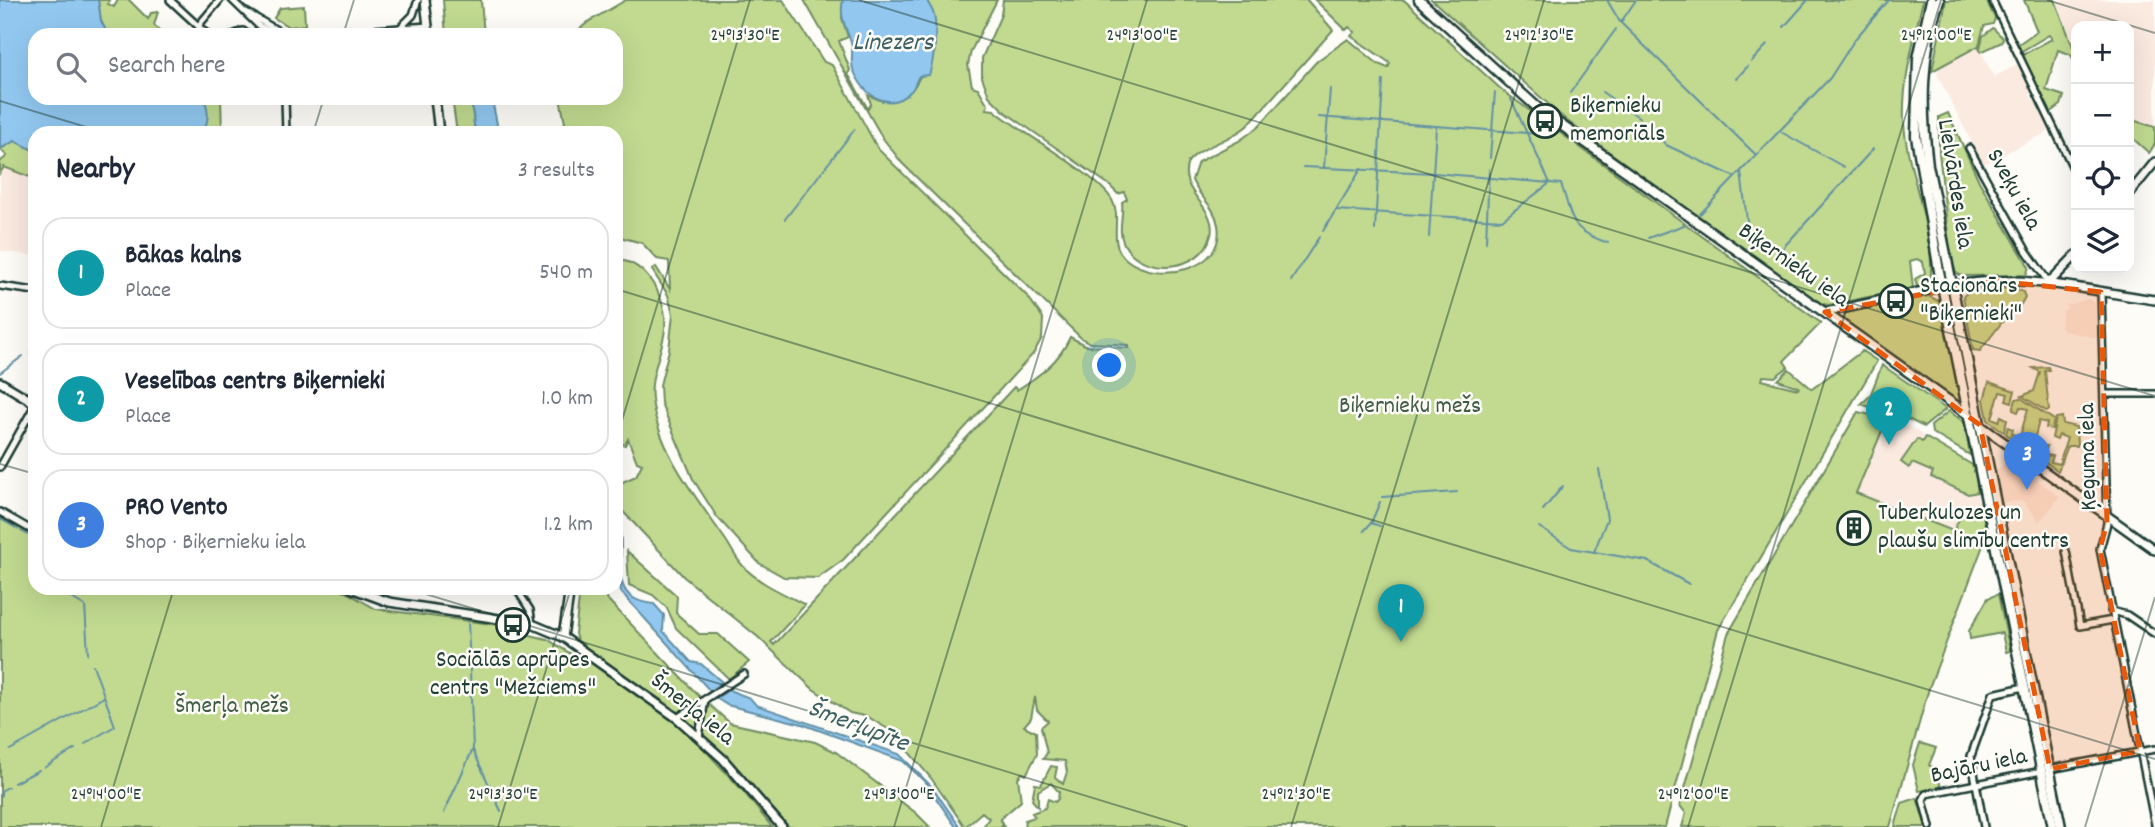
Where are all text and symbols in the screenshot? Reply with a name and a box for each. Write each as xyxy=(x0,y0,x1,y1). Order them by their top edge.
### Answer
map controls xyxy=(2071,21,2134,273)
button: + xyxy=(2071,21,2134,84)
text: 24°13'30"E xyxy=(711,24,779,49)
text: 24°13'00"E xyxy=(1107,24,1177,49)
text: 24°12'30"E xyxy=(1505,24,1573,49)
text: 24°12'00"E xyxy=(1901,24,1971,49)
water label: Linezers xyxy=(853,25,934,62)
search box xyxy=(28,28,623,105)
icon: search xyxy=(52,48,90,86)
text: Search here xyxy=(108,48,226,85)
button: − xyxy=(2071,84,2134,147)
place label: Biķernieku memoriāls xyxy=(1570,90,1665,152)
bus stop icon: Biķernieku memoriāls xyxy=(1526,102,1564,140)
street label: Lielvārdes iela xyxy=(1927,117,1981,252)
street label: Sveķu iela xyxy=(1977,143,2050,238)
button: locate xyxy=(2071,147,2134,210)
text: Nearby xyxy=(56,150,134,193)
text: 3 results xyxy=(518,155,595,188)
button: layers xyxy=(2071,210,2134,273)
street label: Biķernieku iela xyxy=(1731,215,1856,317)
text: Bākas kalns xyxy=(125,238,242,275)
text: 1 xyxy=(78,257,84,290)
text: 540 m xyxy=(539,257,593,290)
place label: Stacionārs "Biķernieki" xyxy=(1920,270,2022,332)
text: Place xyxy=(125,275,171,308)
bus stop icon: Stacionārs "Biķernieki" xyxy=(1877,282,1915,320)
your location xyxy=(1092,348,1126,382)
text: Veselības centrs Biķernieki xyxy=(125,364,385,401)
text: 2 xyxy=(76,383,86,416)
text: 1.0 km xyxy=(541,383,593,416)
pin: 2 xyxy=(1866,387,1912,445)
park label: Biķernieku mežs xyxy=(1339,390,1481,424)
text: Place xyxy=(125,401,171,434)
street label: Ķeguma iela xyxy=(2071,402,2107,511)
pin: 3 xyxy=(2004,432,2050,490)
text: PRO Vento xyxy=(125,490,227,527)
place label: Tuberkulozes un plaušu slimību centrs xyxy=(1878,497,2069,559)
text: 3 xyxy=(76,509,86,542)
text: 1.2 km xyxy=(544,509,593,542)
building icon: Tuberkulozes un plaušu slimību centrs xyxy=(1835,509,1873,547)
text: Shop · Biķernieku iela xyxy=(125,527,305,560)
pin: 1 xyxy=(1378,584,1424,642)
bus stop icon: Sociālās aprūpes centrs "Mežciems" xyxy=(494,606,532,644)
place label: Sociālās aprūpes centrs "Mežciems" xyxy=(430,644,596,706)
street label: Šmerļa iela xyxy=(642,665,742,755)
park label: Šmerļa mežs xyxy=(175,690,289,724)
water label: Šmerļupīte xyxy=(802,691,915,764)
street label: Bajāru iela xyxy=(1928,740,2031,794)
text: 24°14'00"E xyxy=(71,783,141,808)
text: 24°13'30"E xyxy=(469,783,537,808)
text: 24°13'00"E xyxy=(864,783,934,808)
text: 24°12'30"E xyxy=(1262,783,1330,808)
text: 24°12'00"E xyxy=(1658,783,1728,808)

